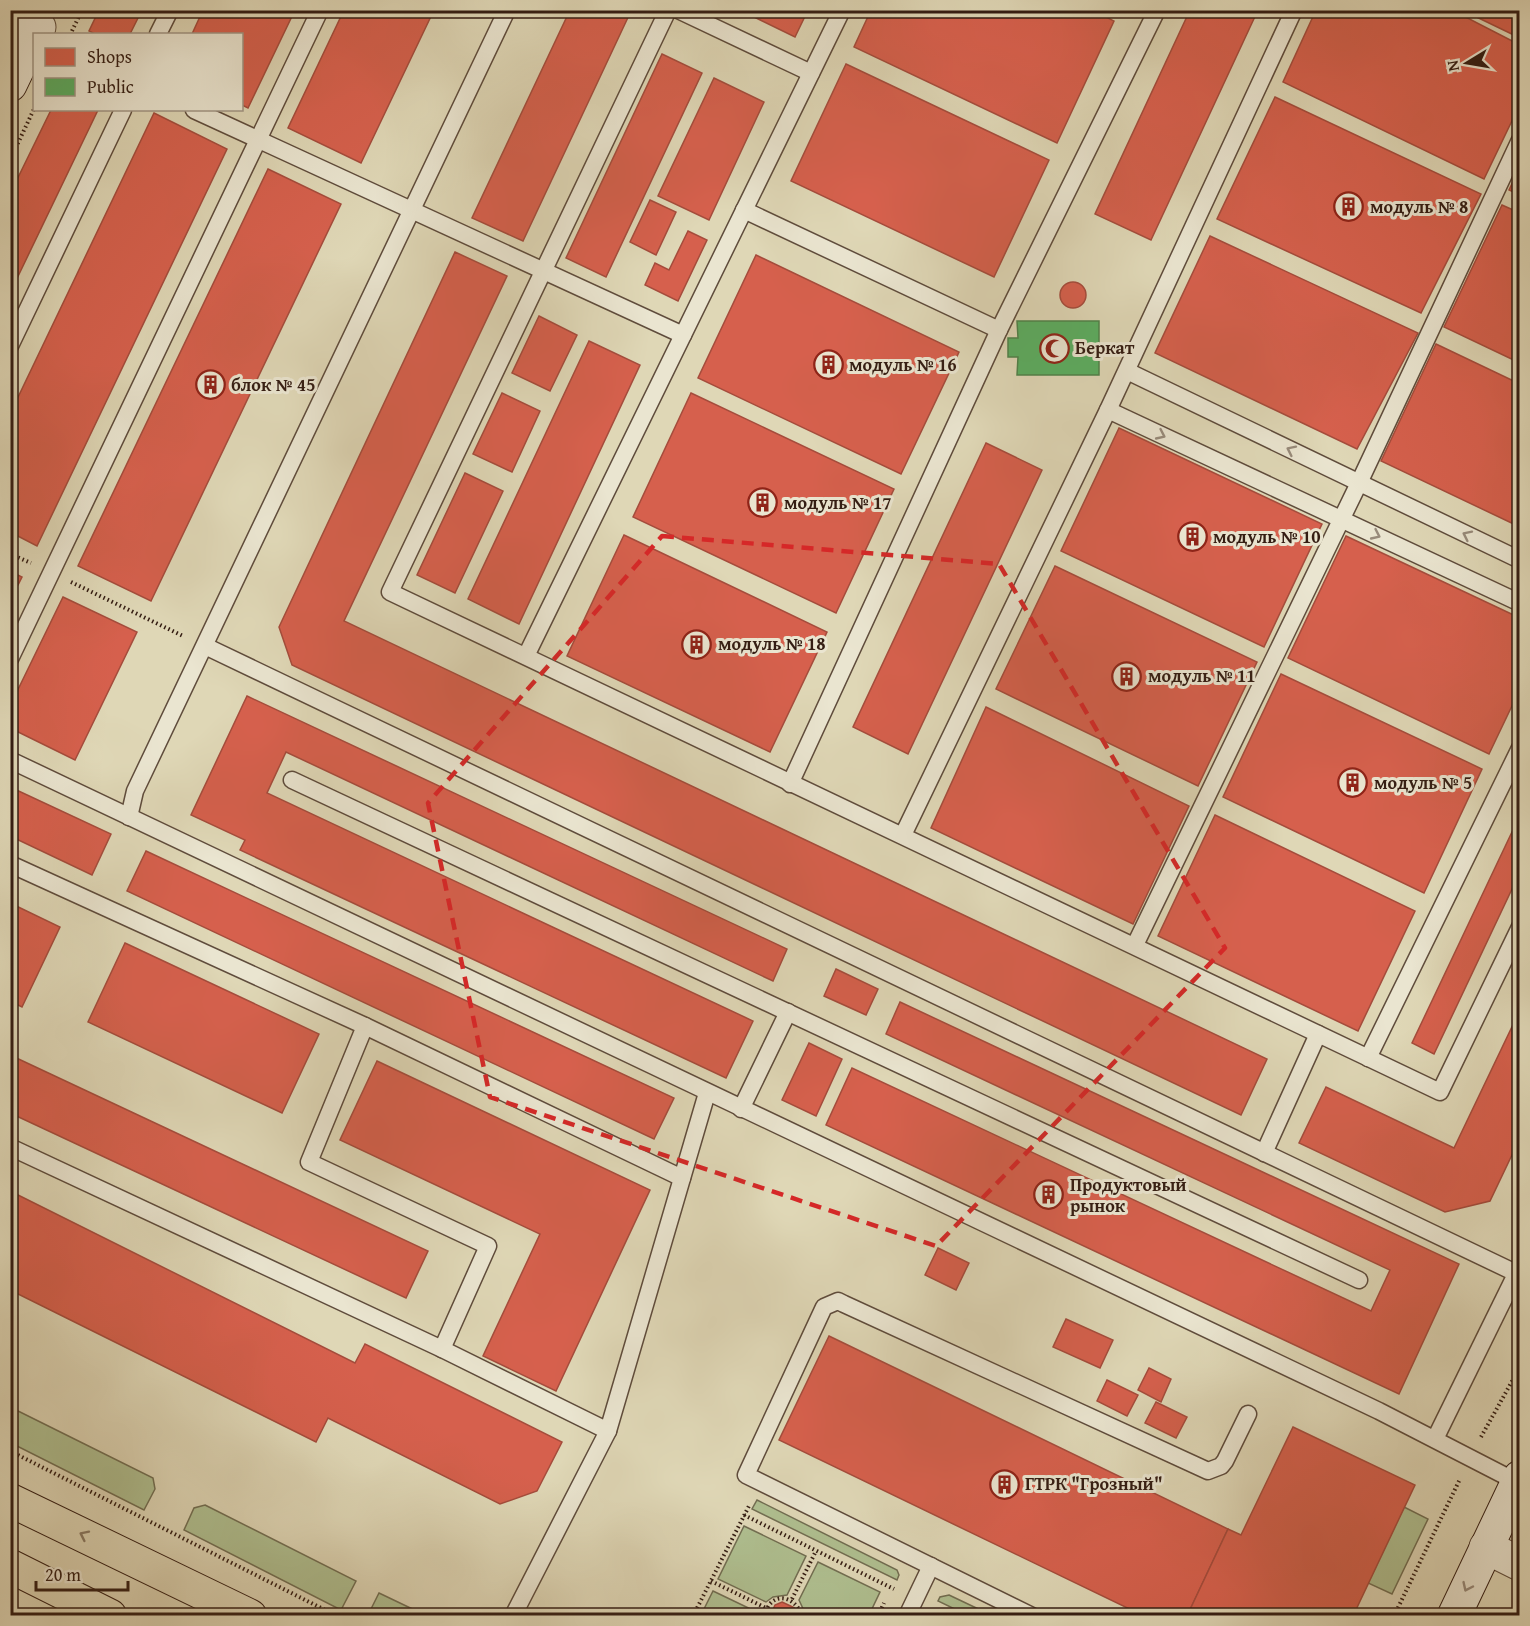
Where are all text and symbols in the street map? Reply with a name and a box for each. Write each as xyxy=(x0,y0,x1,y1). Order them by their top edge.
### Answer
legend xyxy=(33,33,243,111)
north arrow xyxy=(1437,33,1497,93)
text: Shops xyxy=(87,43,132,70)
text: N xyxy=(1439,58,1465,73)
text: Public xyxy=(87,73,134,100)
building icon: модуль № 8 xyxy=(1333,191,1365,223)
place label: модуль № 8 xyxy=(1370,193,1468,220)
mosque icon: Беркат xyxy=(1038,332,1070,364)
place label: Беркат xyxy=(1075,334,1135,361)
building icon: модуль № 16 xyxy=(812,349,844,381)
place label: модуль № 16 xyxy=(849,351,957,378)
building icon: блок № 45 xyxy=(194,369,226,401)
place label: блок № 45 xyxy=(231,371,316,398)
one-way arrow xyxy=(1155,427,1166,439)
one-way arrow xyxy=(1287,446,1298,458)
building icon: модуль № 17 xyxy=(747,487,779,519)
place label: модуль № 17 xyxy=(784,489,892,516)
building icon: модуль № 10 xyxy=(1176,521,1208,553)
place label: модуль № 10 xyxy=(1213,523,1321,550)
one-way arrow xyxy=(1369,528,1380,540)
one-way arrow xyxy=(1462,530,1473,542)
building icon: модуль № 18 xyxy=(681,628,713,660)
place label: модуль № 18 xyxy=(718,630,826,657)
building icon: модуль № 11 xyxy=(1111,660,1143,692)
place label: модуль № 11 xyxy=(1148,662,1256,689)
building icon: модуль № 5 xyxy=(1337,767,1369,799)
place label: модуль № 5 xyxy=(1374,769,1472,796)
place label: Продуктовый рынок xyxy=(1070,1171,1187,1219)
building icon: Продуктовый рынок xyxy=(1033,1179,1065,1211)
building icon: ГТРК "Грозный" xyxy=(988,1468,1020,1500)
place label: ГТРК "Грозный" xyxy=(1025,1470,1163,1497)
one-way arrow xyxy=(79,1531,90,1543)
scale bar xyxy=(36,1554,128,1592)
text: 20 m xyxy=(45,1561,81,1588)
one-way arrow xyxy=(1463,1580,1475,1591)

